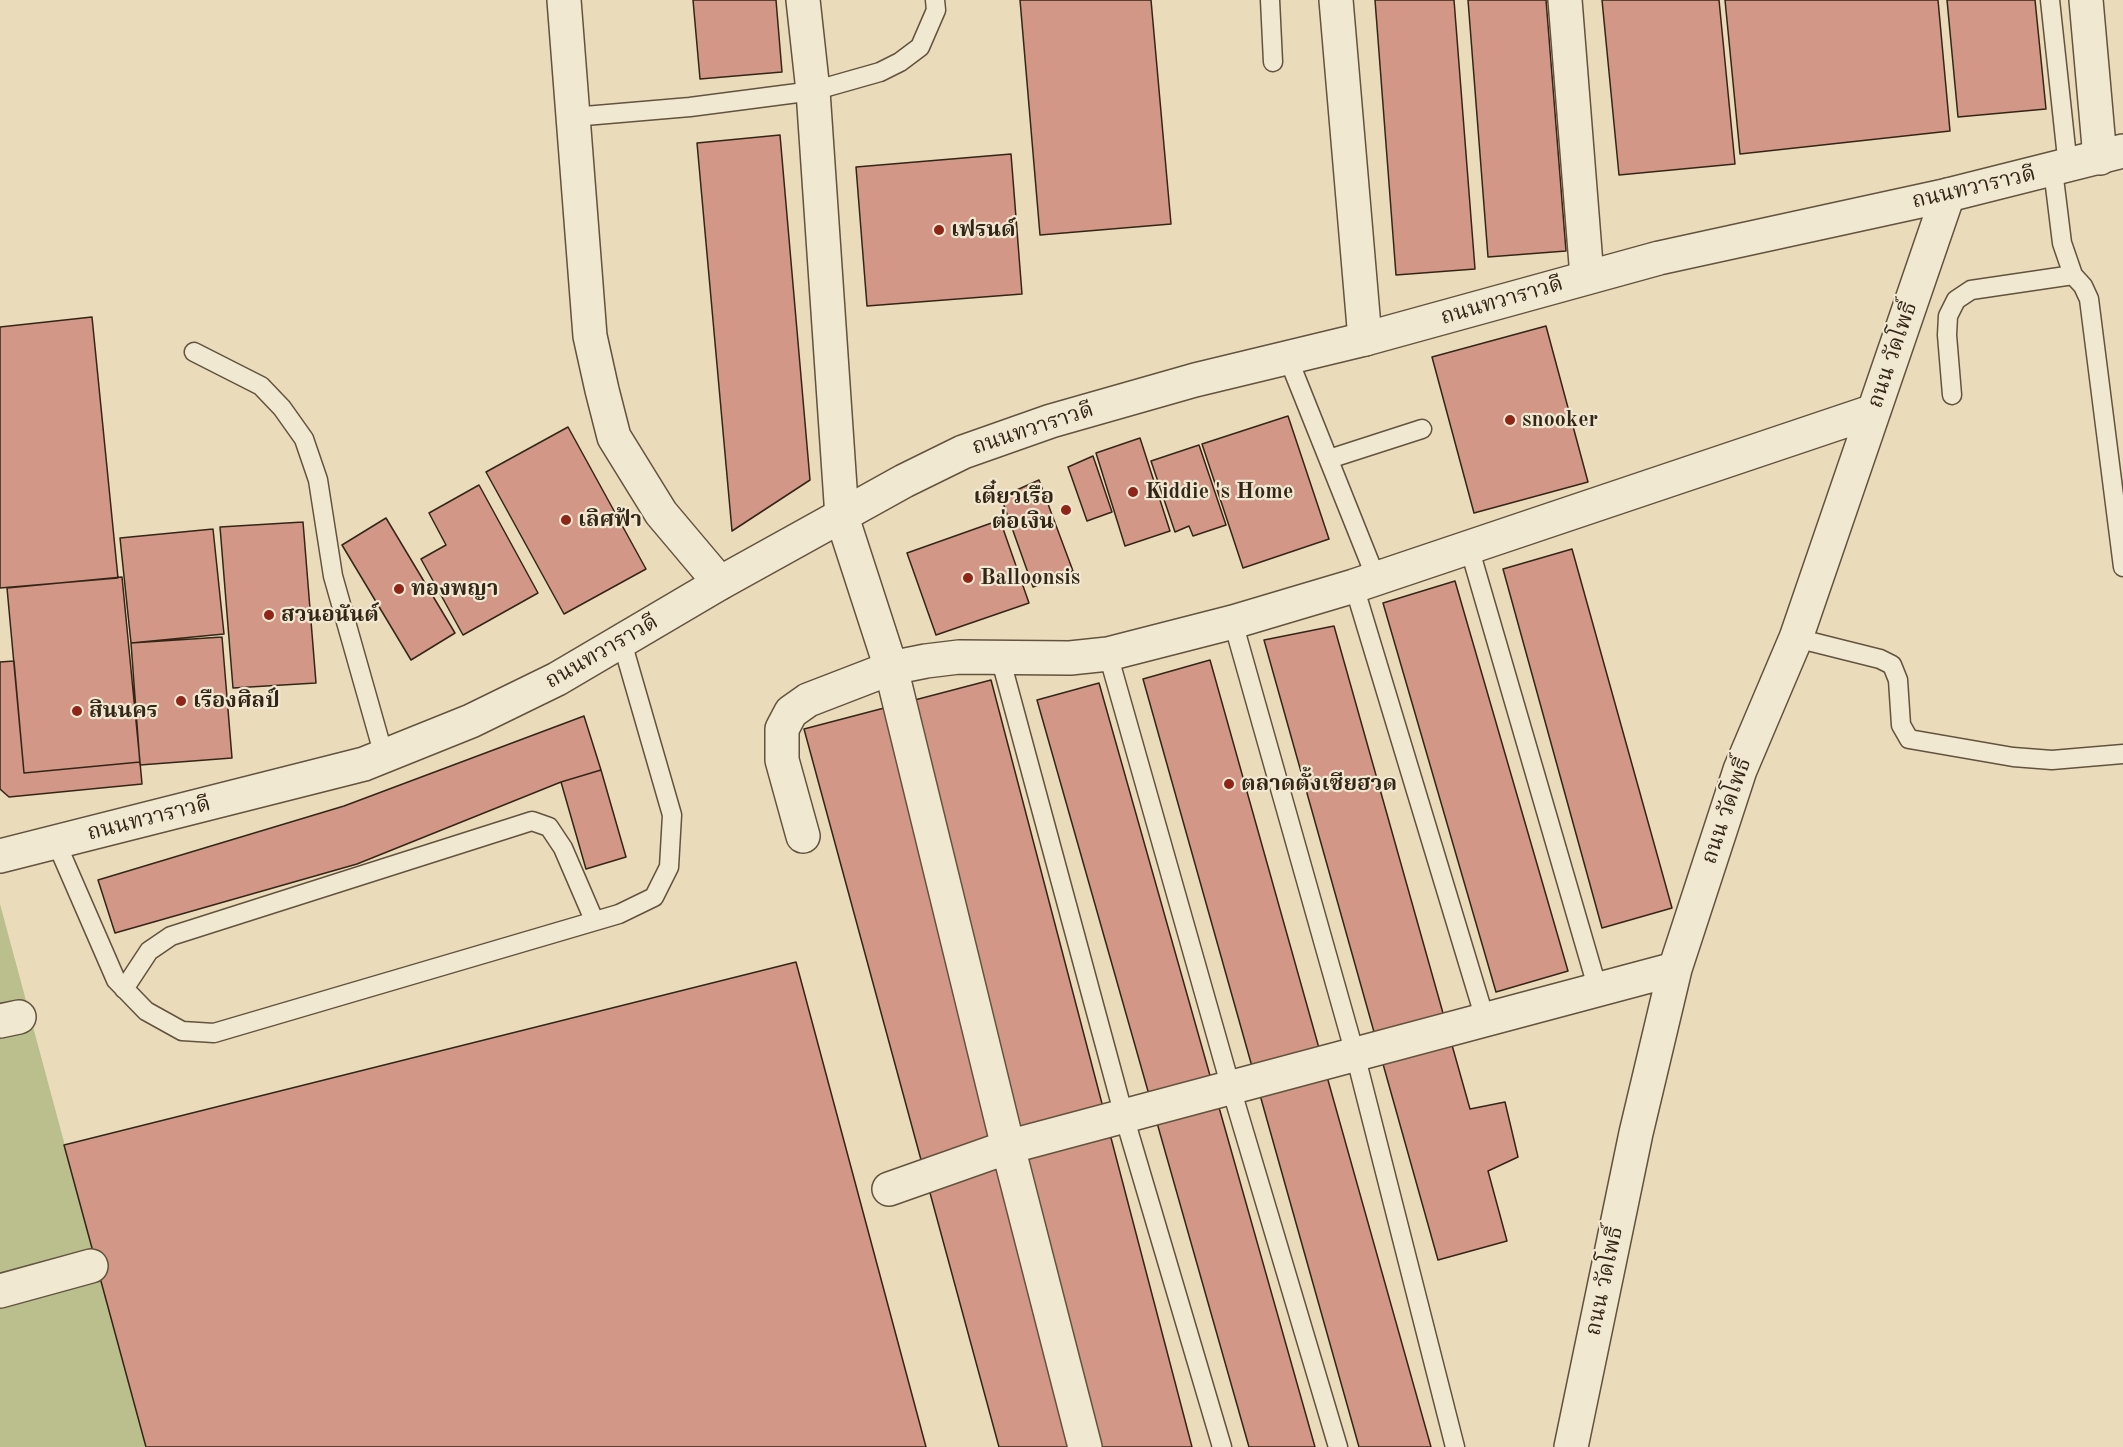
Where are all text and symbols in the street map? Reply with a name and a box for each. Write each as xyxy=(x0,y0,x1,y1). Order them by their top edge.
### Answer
street label: ถนนทวาราวดี xyxy=(1910,161,2038,215)
place label: เฟรนด์ xyxy=(951,217,1016,243)
marker: เฟรนด์ xyxy=(932,223,946,237)
street label: ถนนทวาราวดี xyxy=(1438,271,1566,331)
street label: ถนน วัดโพธิ์ xyxy=(1862,298,1924,412)
street label: ถนนทวาราวดี xyxy=(969,397,1097,461)
place label: snooker xyxy=(1522,407,1598,433)
marker: snooker xyxy=(1503,413,1517,427)
place label: Kiddie 's Home xyxy=(1145,479,1293,505)
place label: เตี๋ยวเรือ ต่อเงิน xyxy=(973,484,1054,536)
marker: Kiddie 's Home xyxy=(1126,485,1140,499)
marker: เตี๋ยวเรือ ต่อเงิน xyxy=(1059,503,1073,517)
place label: เลิศฟ้า xyxy=(578,507,642,533)
marker: เลิศฟ้า xyxy=(559,513,573,527)
place label: Balloonsis xyxy=(980,565,1080,591)
marker: Balloonsis xyxy=(961,571,975,585)
place label: ทองพญา xyxy=(411,576,498,602)
marker: ทองพญา xyxy=(392,582,406,596)
place label: สวนอนันต์ xyxy=(281,602,379,628)
marker: สวนอนันต์ xyxy=(262,608,276,622)
street label: ถนนทวาราวดี xyxy=(541,609,663,695)
place label: เรืองศิลป์ xyxy=(193,688,280,714)
marker: เรืองศิลป์ xyxy=(174,694,188,708)
place label: สินนคร xyxy=(89,698,158,724)
marker: สินนคร xyxy=(70,704,84,718)
street label: ถนน วัดโพธิ์ xyxy=(1696,754,1758,868)
place label: ตลาดตั้งเซียฮวด xyxy=(1241,771,1397,797)
marker: ตลาดตั้งเซียฮวด xyxy=(1222,777,1236,791)
street label: ถนนทวาราวดี xyxy=(85,791,213,847)
street label: ถนน วัดโพธิ์ xyxy=(1581,1224,1629,1338)

